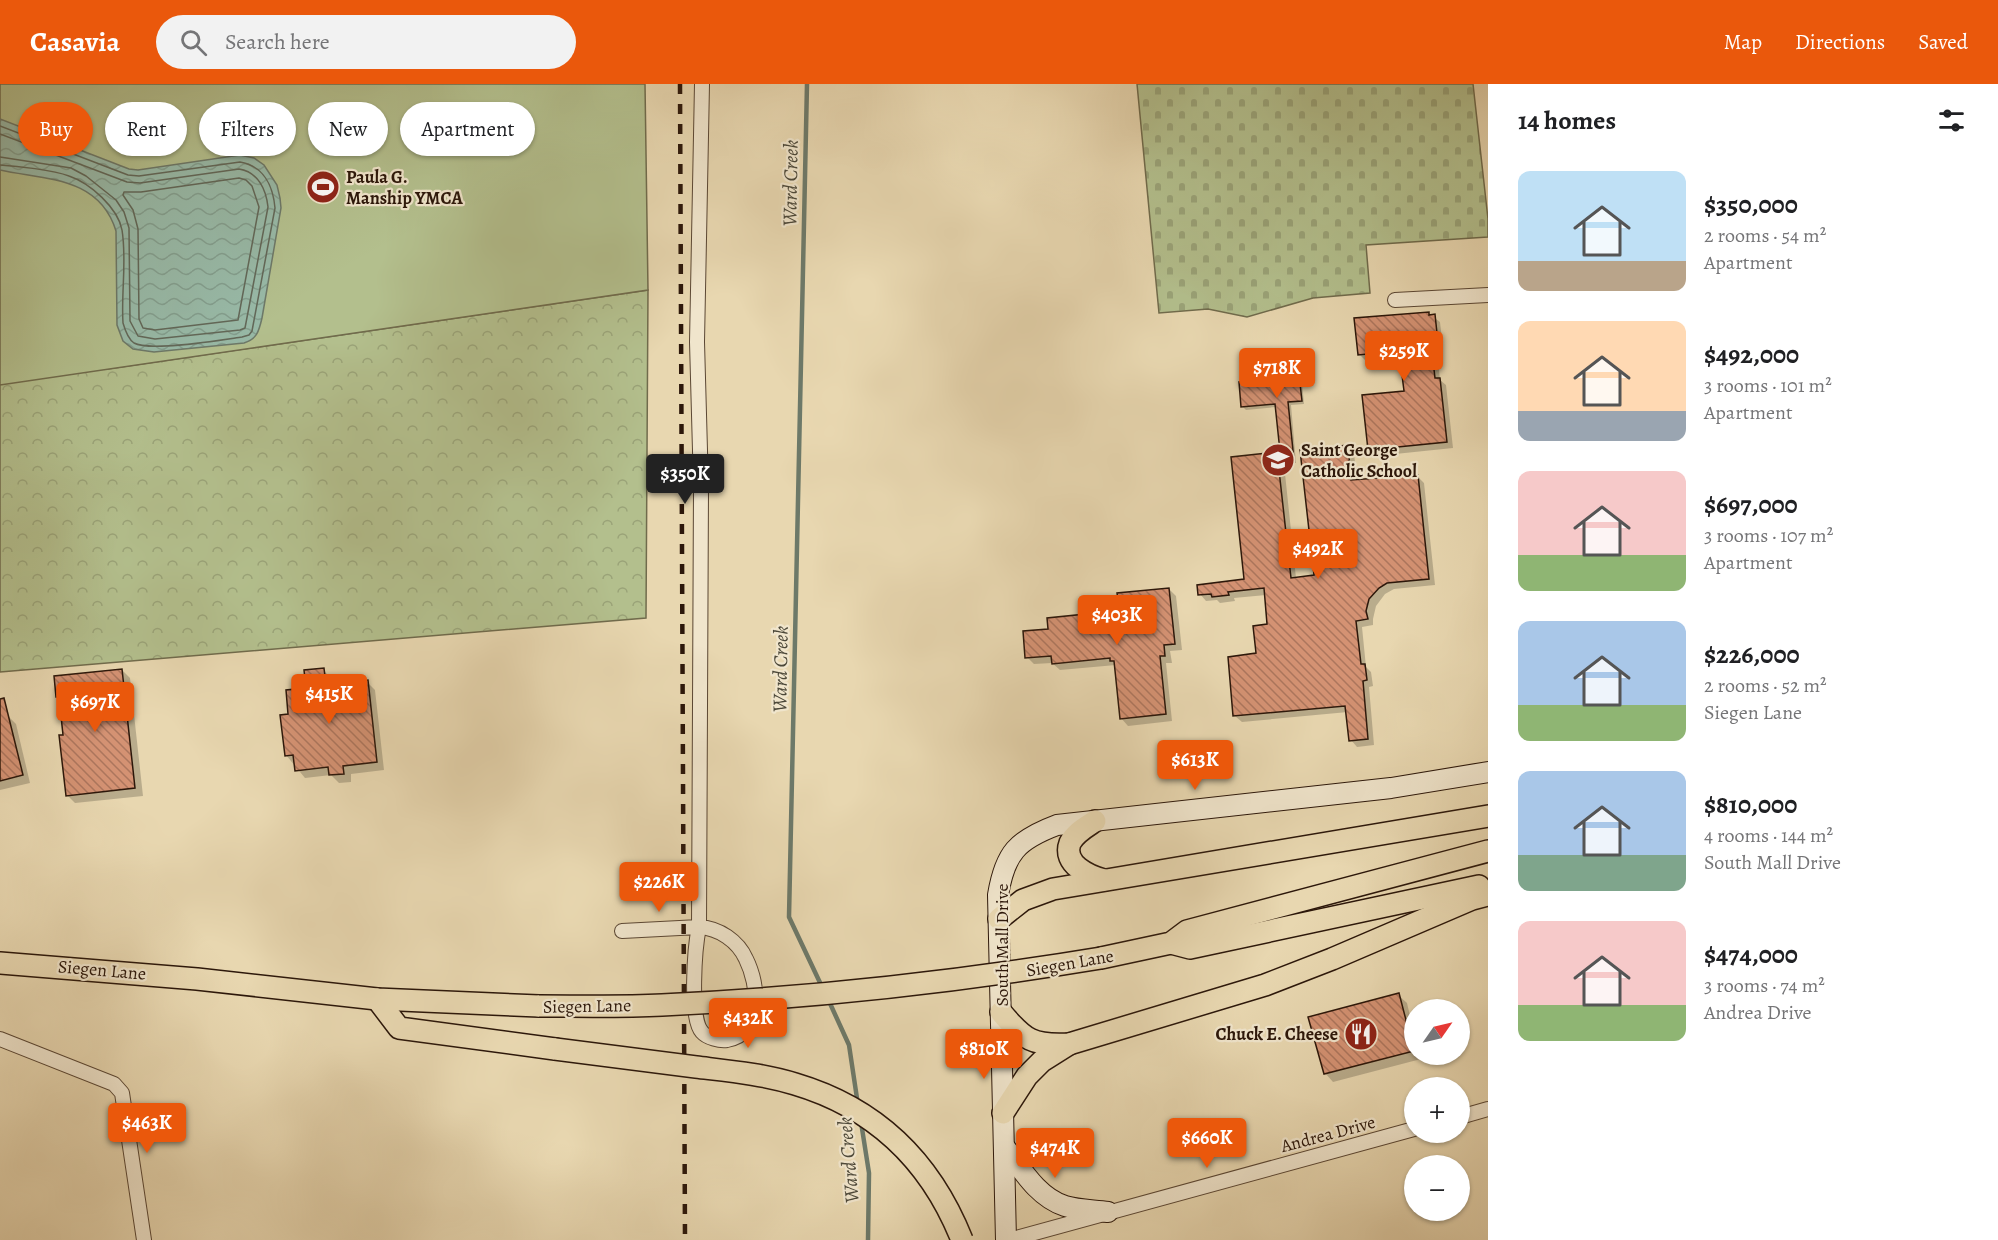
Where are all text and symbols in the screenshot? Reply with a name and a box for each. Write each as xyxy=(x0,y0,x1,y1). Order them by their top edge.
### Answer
search box xyxy=(156,15,576,69)
text: Casavia xyxy=(30,23,120,61)
icon: search xyxy=(177,26,210,59)
text: Search here xyxy=(225,27,330,57)
text: Map xyxy=(1724,28,1762,56)
text: Directions xyxy=(1795,28,1885,56)
text: Saved xyxy=(1918,28,1968,56)
chip: Buy xyxy=(18,102,93,156)
chip: Rent xyxy=(105,102,187,156)
chip: Filters xyxy=(199,102,296,156)
chip: New xyxy=(308,102,388,156)
chip: Apartment xyxy=(400,102,535,156)
text: 14 homes xyxy=(1518,103,1616,138)
icon: filters xyxy=(1935,104,1968,137)
water label: Ward Creek xyxy=(776,139,805,227)
place label: Paula G. Manship YMCA xyxy=(346,165,463,210)
sports icon: Paula G. Manship YMCA xyxy=(305,169,341,205)
text: $350,000 xyxy=(1704,187,1798,222)
icon: home xyxy=(1566,195,1638,267)
text: 2 rooms · 54 m² xyxy=(1704,222,1826,249)
text: Apartment xyxy=(1704,249,1793,276)
pin: $259K xyxy=(1362,331,1446,382)
text: $259K xyxy=(1379,337,1429,364)
text: $492,000 xyxy=(1704,337,1799,372)
icon: home xyxy=(1566,345,1638,417)
pin: $718K xyxy=(1235,348,1319,399)
text: $718K xyxy=(1253,354,1301,381)
text: 3 rooms · 101 m² xyxy=(1704,372,1832,399)
text: Apartment xyxy=(1704,399,1793,426)
place label: Saint George Catholic School xyxy=(1301,438,1417,483)
school or university icon: Saint George Catholic School xyxy=(1260,442,1296,478)
pin: $350K xyxy=(643,454,727,505)
text: $350K xyxy=(660,460,710,487)
text: $697,000 xyxy=(1704,487,1798,522)
icon: home xyxy=(1566,495,1638,567)
text: 3 rooms · 107 m² xyxy=(1704,522,1833,549)
pin: $492K xyxy=(1276,529,1360,580)
text: $492K xyxy=(1293,535,1343,562)
text: Apartment xyxy=(1704,549,1793,576)
pin: $403K xyxy=(1075,595,1159,646)
text: $403K xyxy=(1092,601,1142,628)
water label: Ward Creek xyxy=(766,625,795,713)
text: $226,000 xyxy=(1704,637,1800,672)
icon: home xyxy=(1566,645,1638,717)
text: 2 rooms · 52 m² xyxy=(1704,672,1827,699)
pin: $415K xyxy=(287,674,371,725)
text: $415K xyxy=(305,680,353,707)
pin: $697K xyxy=(53,682,137,733)
text: $697K xyxy=(70,688,120,715)
text: Siegen Lane xyxy=(1704,699,1802,726)
pin: $613K xyxy=(1153,740,1237,791)
text: $613K xyxy=(1171,746,1219,773)
text: $810,000 xyxy=(1704,787,1797,822)
icon: home xyxy=(1566,795,1638,867)
text: 4 rooms · 144 m² xyxy=(1704,822,1833,849)
text: South Mall Drive xyxy=(1704,849,1841,876)
pin: $226K xyxy=(617,862,701,913)
text: $226K xyxy=(633,868,685,895)
street label: South Mall Drive xyxy=(990,883,1014,1007)
text: $474,000 xyxy=(1704,937,1798,972)
street label: Siegen Lane xyxy=(1024,944,1116,982)
icon: home xyxy=(1566,945,1638,1017)
street label: Siegen Lane xyxy=(57,954,147,986)
text: 3 rooms · 74 m² xyxy=(1704,972,1825,999)
street label: Siegen Lane xyxy=(543,993,631,1019)
pin: $432K xyxy=(706,998,790,1049)
north arrow xyxy=(1404,999,1470,1065)
map controls xyxy=(1404,999,1470,1221)
text: Andrea Drive xyxy=(1704,999,1812,1026)
text: $432K xyxy=(723,1004,773,1031)
restaurant icon: Chuck E. Cheese xyxy=(1343,1016,1379,1052)
place label: Chuck E. Cheese xyxy=(1215,1022,1338,1046)
pin: $810K xyxy=(942,1029,1026,1080)
text: $810K xyxy=(959,1035,1009,1062)
button: + xyxy=(1404,1077,1470,1143)
pin: $463K xyxy=(105,1103,189,1154)
text: $463K xyxy=(122,1109,172,1136)
street label: Andrea Drive xyxy=(1277,1110,1378,1158)
water label: Ward Creek xyxy=(831,1116,866,1204)
pin: $660K xyxy=(1165,1118,1249,1169)
text: $660K xyxy=(1181,1124,1233,1151)
pin: $474K xyxy=(1013,1128,1097,1179)
text: $474K xyxy=(1030,1134,1080,1161)
button: − xyxy=(1404,1155,1470,1221)

